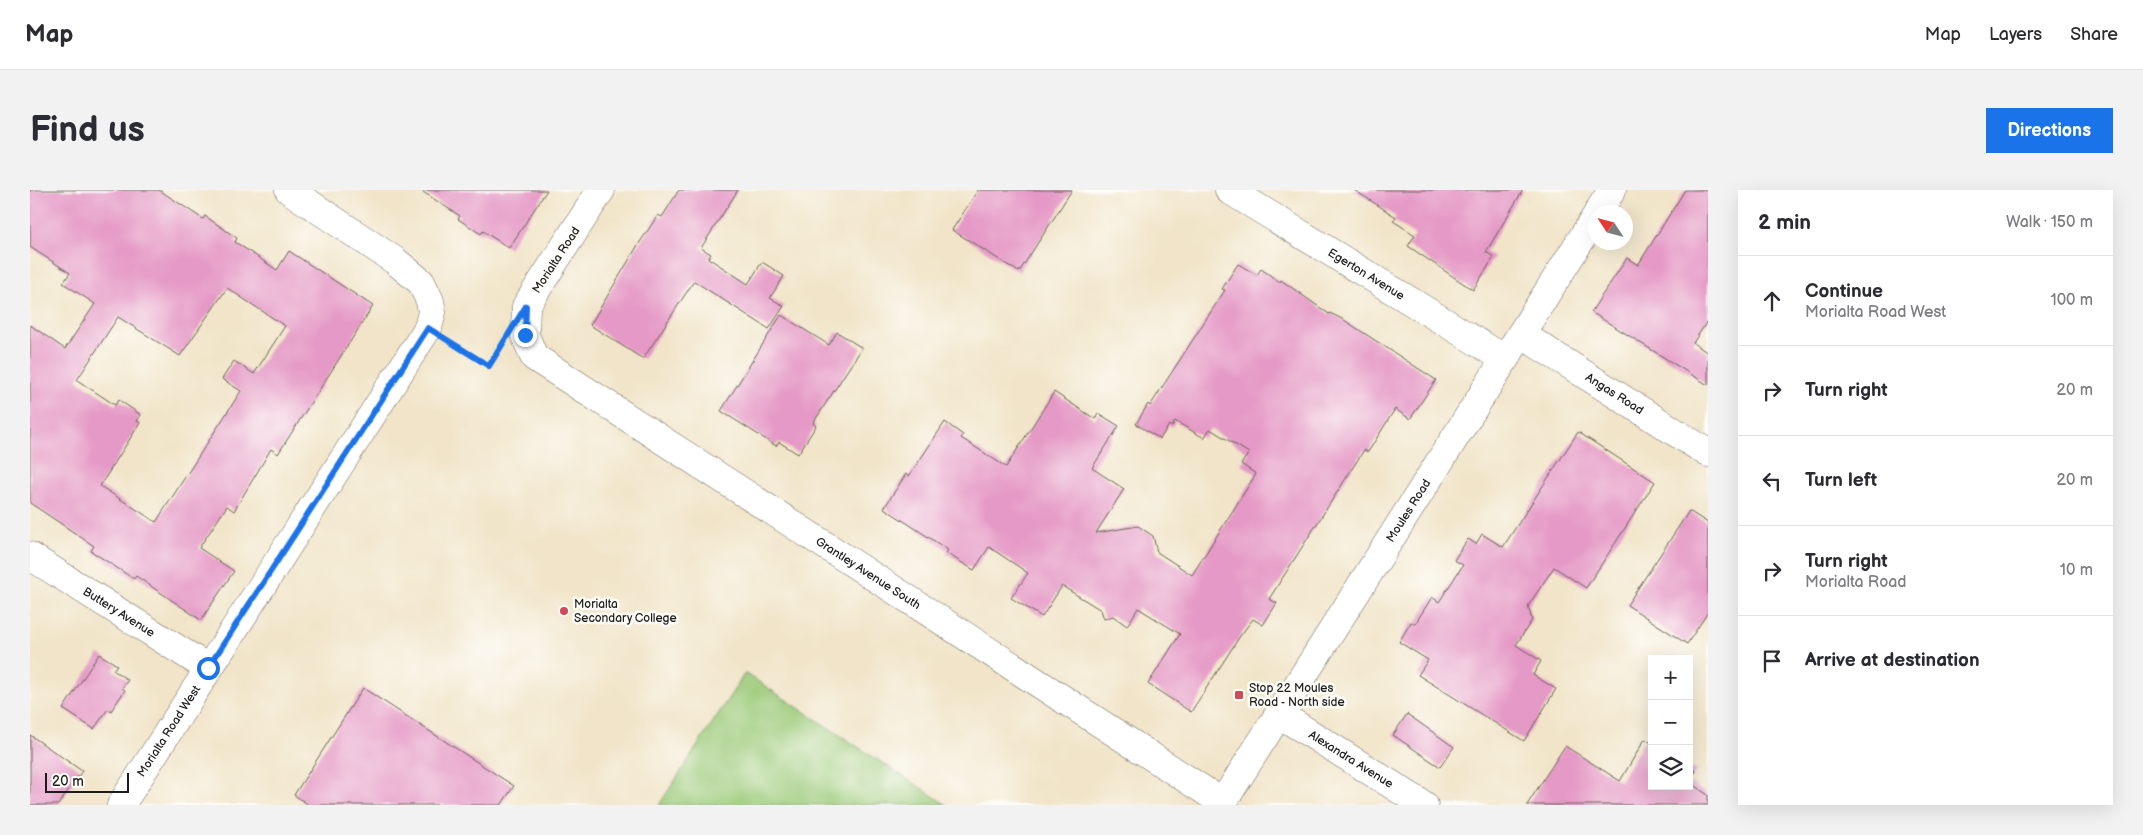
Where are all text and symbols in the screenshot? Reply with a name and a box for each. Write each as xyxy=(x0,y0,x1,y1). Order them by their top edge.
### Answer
text: Map xyxy=(25,20,73,49)
text: Map xyxy=(1925,24,1961,45)
text: Layers xyxy=(1989,24,2042,45)
text: Share xyxy=(2070,24,2118,45)
button: Directions xyxy=(1986,108,2113,153)
text: Find us xyxy=(30,109,145,152)
north arrow xyxy=(1588,205,1633,250)
text: 2 min xyxy=(1758,210,1811,235)
text: Walk · 150 m xyxy=(2006,213,2093,232)
street label: Morialta Road xyxy=(529,224,584,296)
street label: Egerton Avenue xyxy=(1325,245,1407,304)
text: Continue xyxy=(1805,280,1883,303)
icon: ahead xyxy=(1758,287,1786,315)
text: 100 m xyxy=(2050,291,2093,310)
text: Morialta Road West xyxy=(1805,303,1946,322)
route end xyxy=(514,324,537,347)
street label: Angas Road xyxy=(1582,370,1646,418)
icon: right xyxy=(1758,377,1786,405)
text: Turn right xyxy=(1805,379,1888,402)
text: 20 m xyxy=(2057,381,2093,400)
icon: left xyxy=(1758,467,1786,495)
text: Turn left xyxy=(1805,469,1877,492)
text: 20 m xyxy=(2057,471,2093,490)
street label: Moules Road xyxy=(1383,476,1435,545)
street label: Grantley Avenue South xyxy=(813,534,924,613)
text: Turn right xyxy=(1805,550,1888,573)
icon: right xyxy=(1758,557,1786,585)
text: 10 m xyxy=(2060,561,2093,580)
text: Morialta Road xyxy=(1805,573,1907,592)
street label: Buttery Avenue xyxy=(80,584,157,641)
place label: Morialta Secondary College xyxy=(574,597,677,626)
marker: Morialta Secondary College xyxy=(558,605,570,617)
icon: arrive xyxy=(1758,647,1786,675)
text: Arrive at destination xyxy=(1805,649,1980,672)
map controls xyxy=(1648,655,1693,790)
button: + xyxy=(1648,655,1693,700)
route start xyxy=(197,657,220,680)
place label: Stop 22 Moules Road - North side xyxy=(1249,681,1345,710)
street label: Morialta Road West xyxy=(134,682,204,780)
marker: Stop 22 Moules Road - North side xyxy=(1233,689,1245,701)
button: − xyxy=(1648,700,1693,745)
street label: Alexandra Avenue xyxy=(1306,727,1396,792)
button: layers xyxy=(1648,745,1693,790)
scale bar xyxy=(45,770,129,793)
text: 20 m xyxy=(52,773,84,790)

